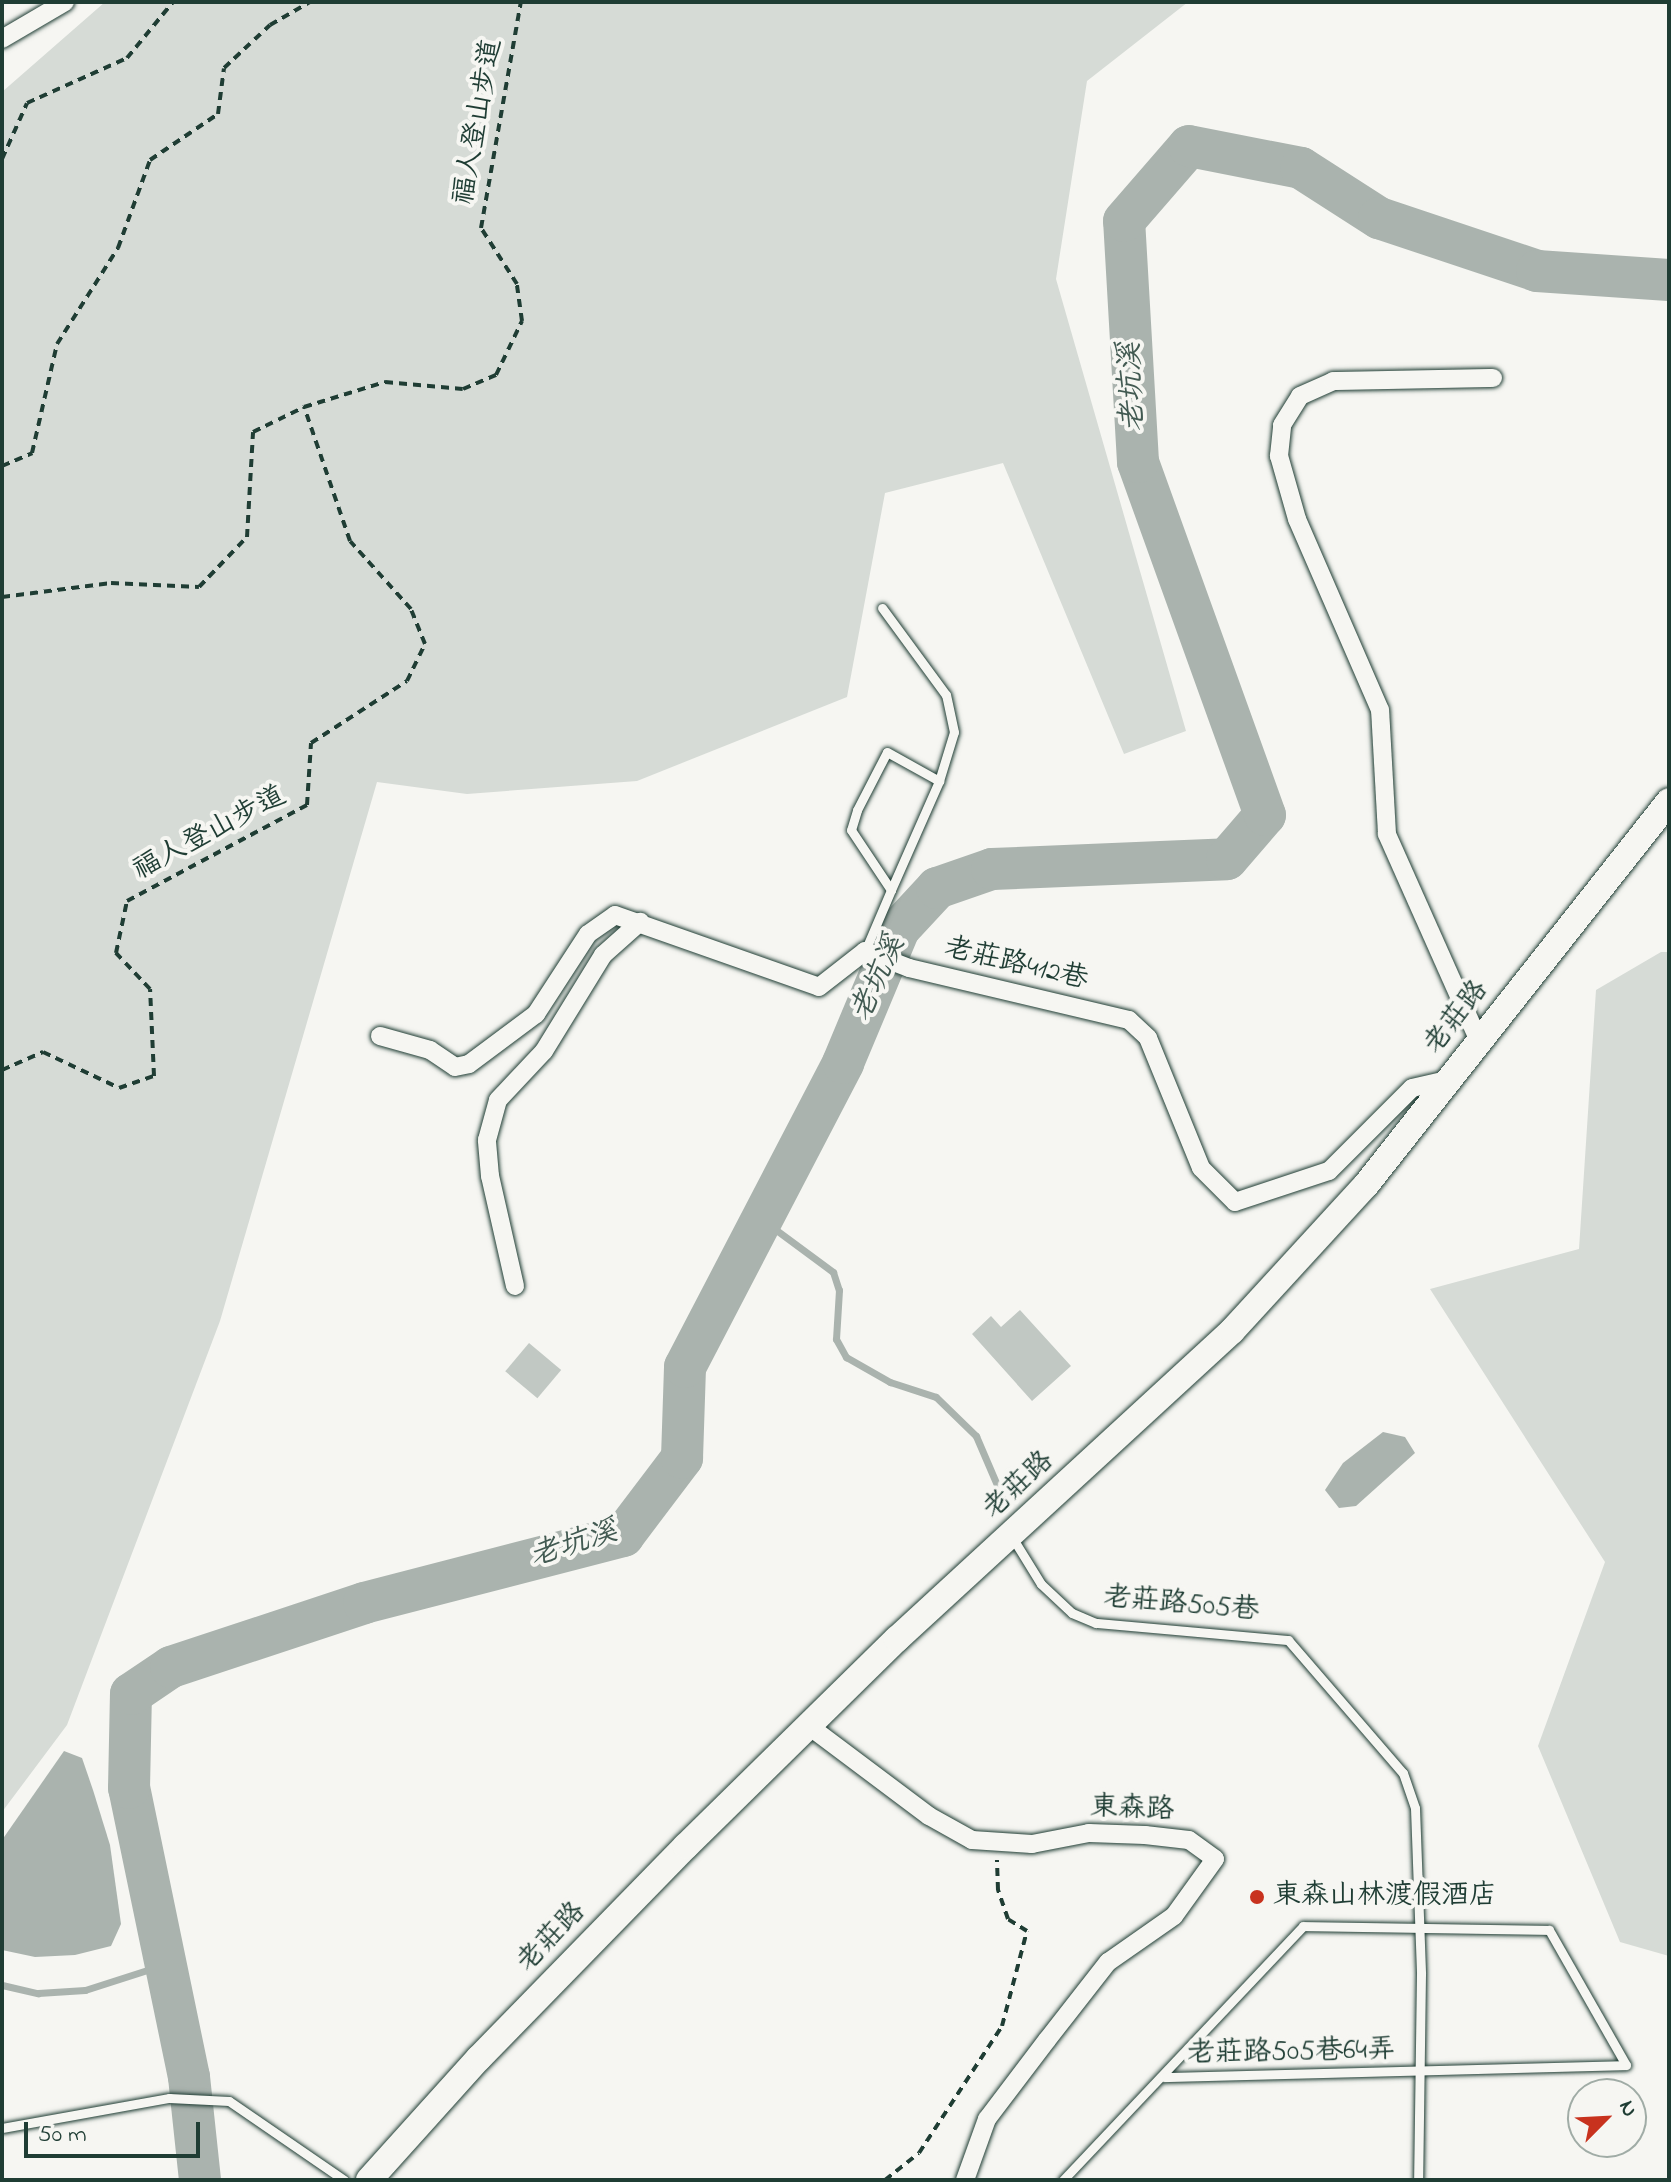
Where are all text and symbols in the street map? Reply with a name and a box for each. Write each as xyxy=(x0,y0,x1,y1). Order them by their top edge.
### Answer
street label: 福人登山步道 xyxy=(448,36,510,208)
water label: 老坑溪 xyxy=(1113,341,1153,433)
street label: 福人登山步道 xyxy=(128,780,292,888)
water label: 老坑溪 xyxy=(844,931,914,1027)
street label: 老莊路412巷 xyxy=(941,932,1091,998)
street label: 老莊路 xyxy=(1418,975,1496,1061)
street label: 老莊路 xyxy=(977,1445,1061,1527)
water label: 老坑溪 xyxy=(526,1514,622,1576)
street label: 老莊路505巷 xyxy=(1102,1581,1260,1629)
street label: 東森路 xyxy=(1089,1792,1175,1828)
place label: 東森山林渡假酒店 xyxy=(1273,1880,1497,1914)
marker: 東森山林渡假酒店 xyxy=(1248,1888,1266,1906)
street label: 老莊路 xyxy=(511,1896,593,1980)
street label: 老莊路505巷64弄 xyxy=(1187,2034,1395,2072)
north arrow xyxy=(1567,2078,1647,2158)
text: N xyxy=(1609,2096,1645,2122)
scale bar xyxy=(28,2106,204,2156)
text: 50 m xyxy=(38,2118,87,2153)

